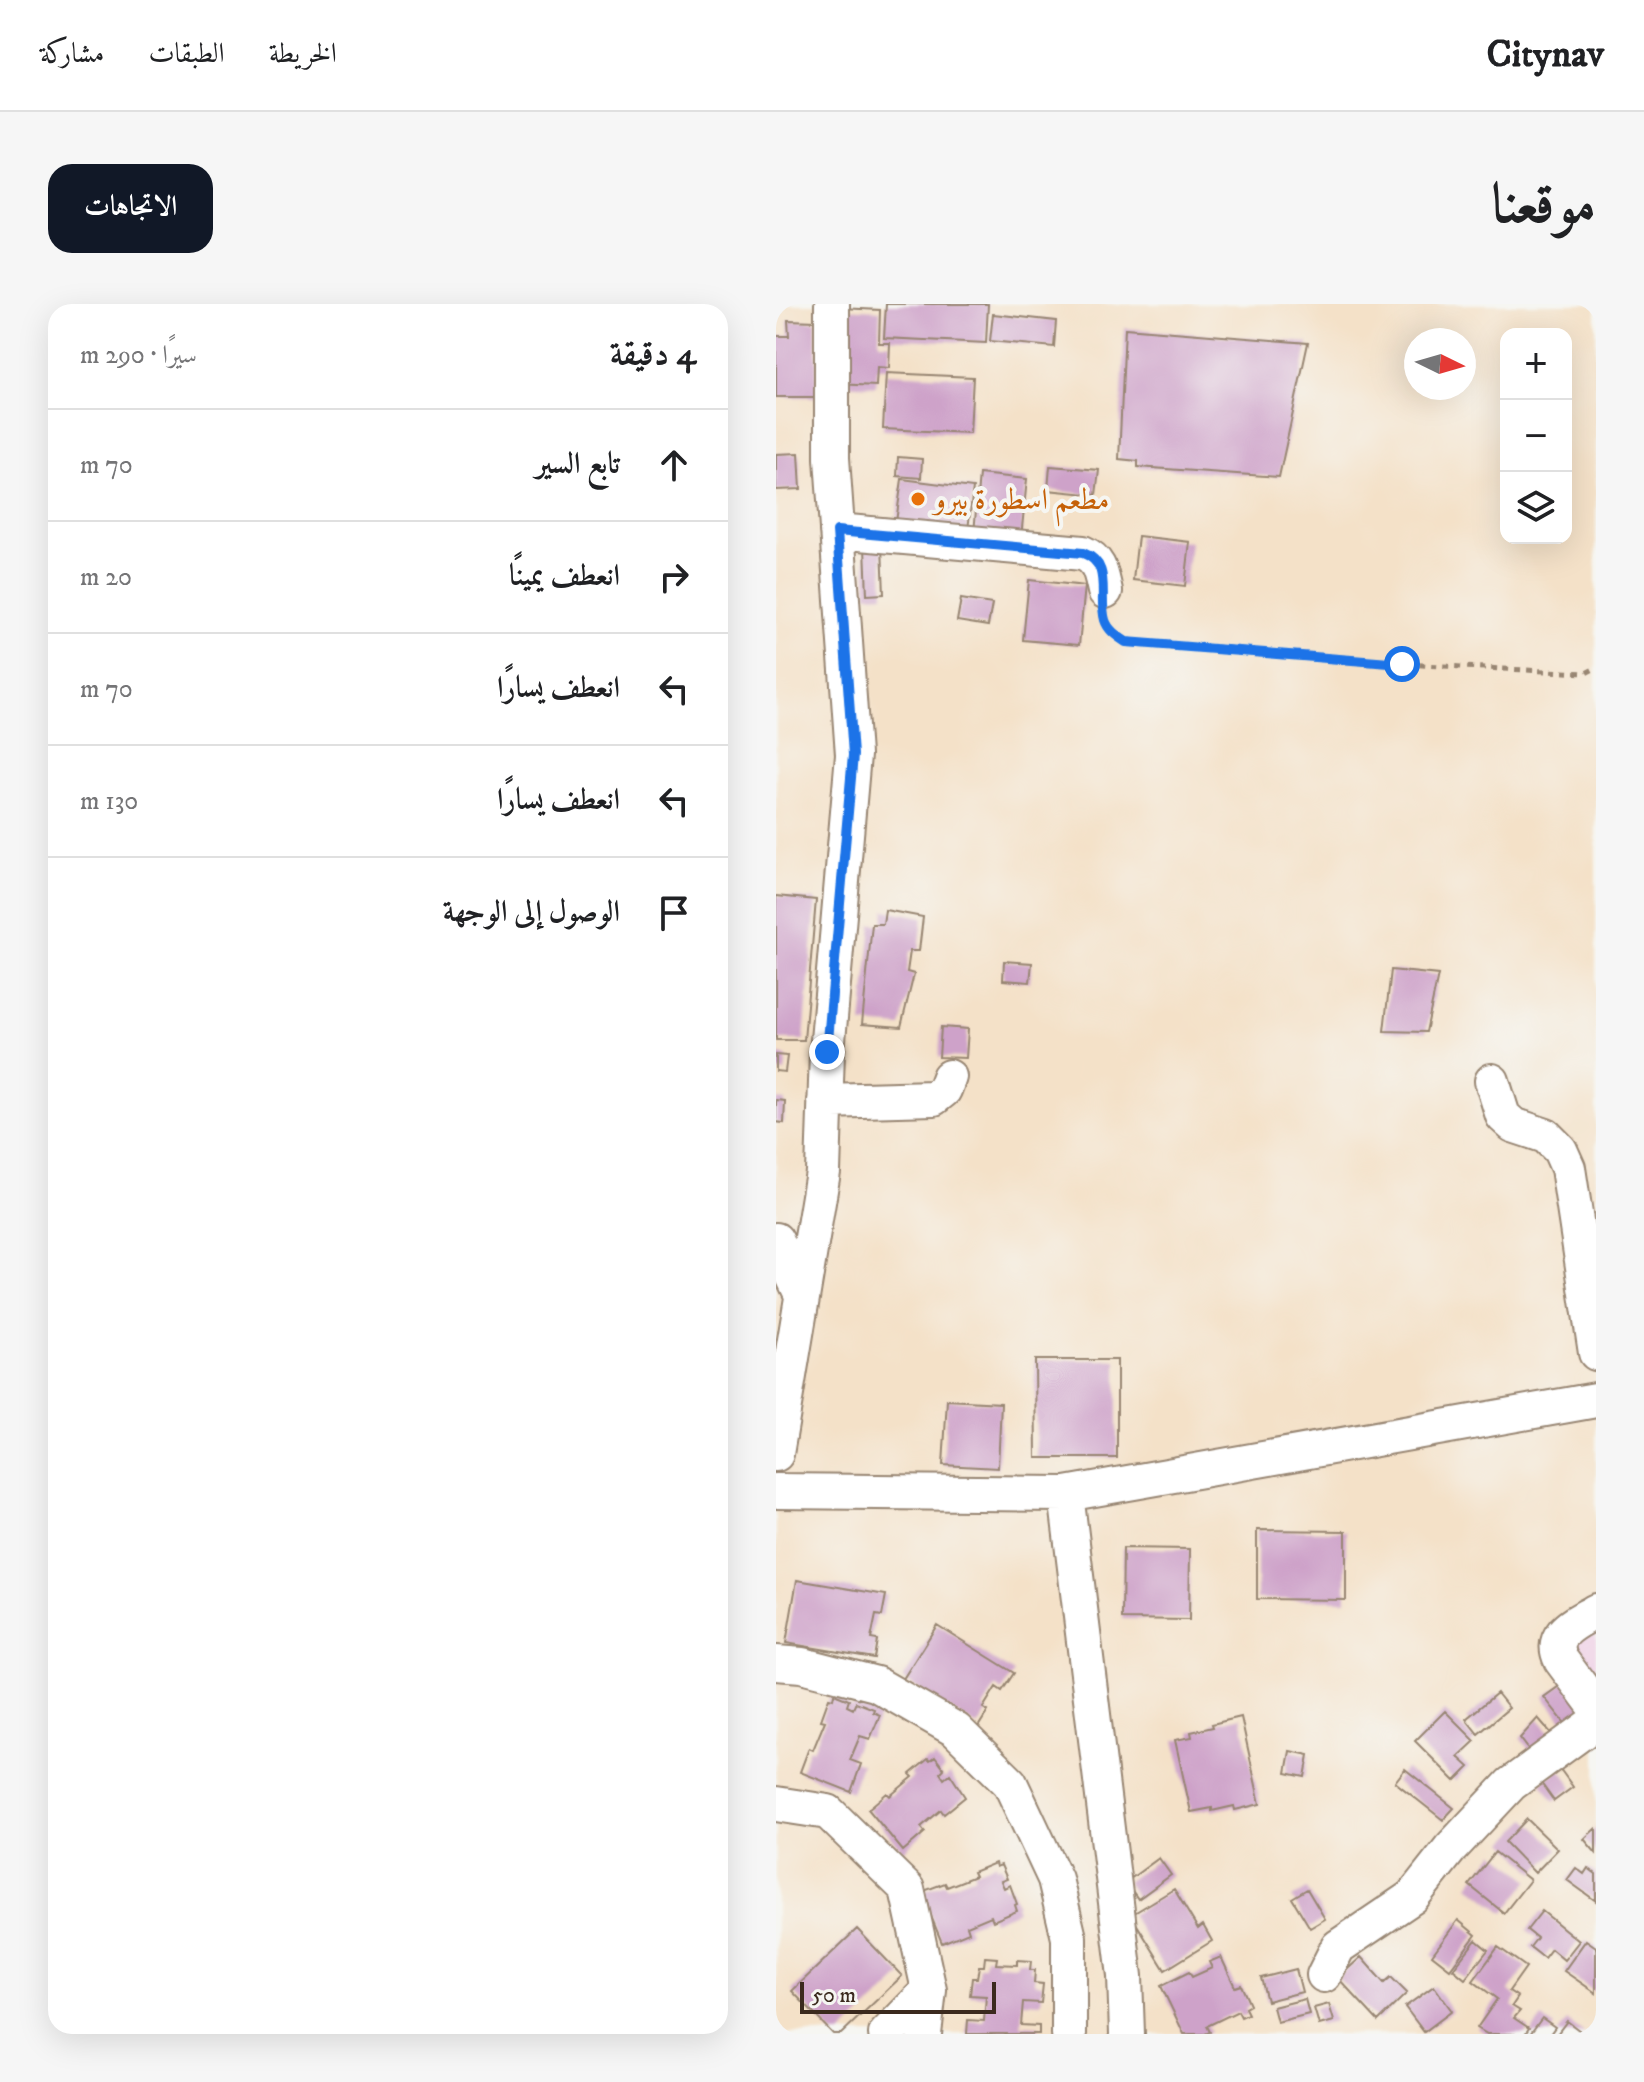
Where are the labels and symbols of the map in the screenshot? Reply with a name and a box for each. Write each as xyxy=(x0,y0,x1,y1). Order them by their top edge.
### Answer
north arrow xyxy=(1404,328,1476,400)
place label: مطعم اسطورة بيرو xyxy=(931,482,1109,527)
marker: مطعم اسطورة بيرو xyxy=(909,490,927,508)
route start xyxy=(1384,646,1420,682)
route end xyxy=(809,1034,845,1070)
scale bar xyxy=(800,1978,996,2014)

